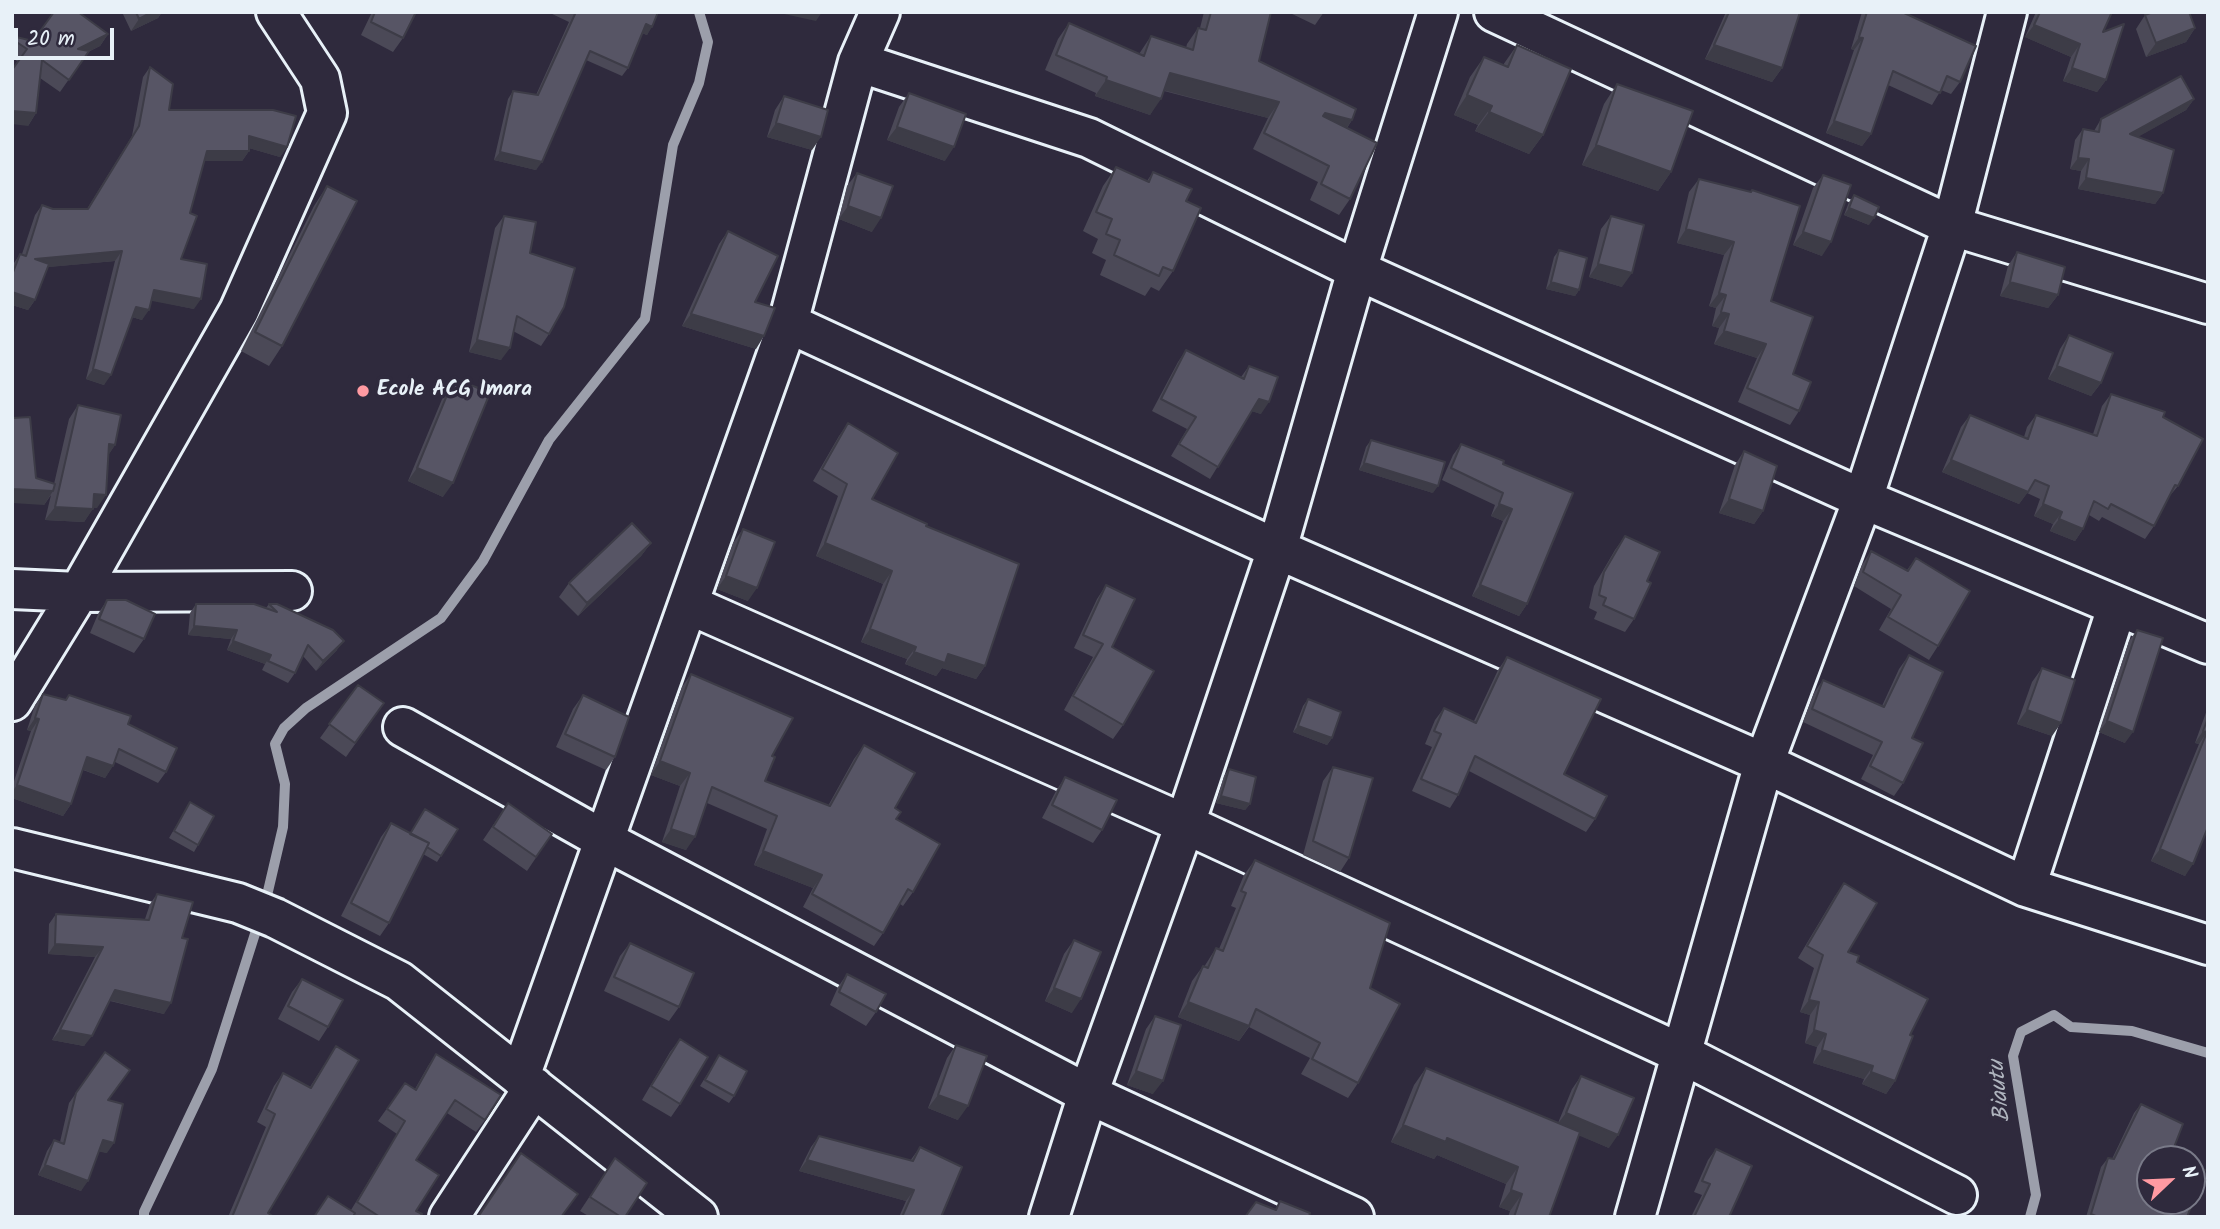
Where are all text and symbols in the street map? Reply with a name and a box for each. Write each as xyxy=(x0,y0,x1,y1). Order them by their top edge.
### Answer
scale bar xyxy=(18,14,117,58)
text: 20 m xyxy=(27,23,75,56)
place label: Ecole ACG Imara xyxy=(377,378,532,404)
marker: Ecole ACG Imara xyxy=(355,383,371,399)
water label: Biautu xyxy=(1985,1059,2019,1123)
north arrow xyxy=(2136,1145,2206,1215)
text: N xyxy=(2172,1161,2205,1184)

